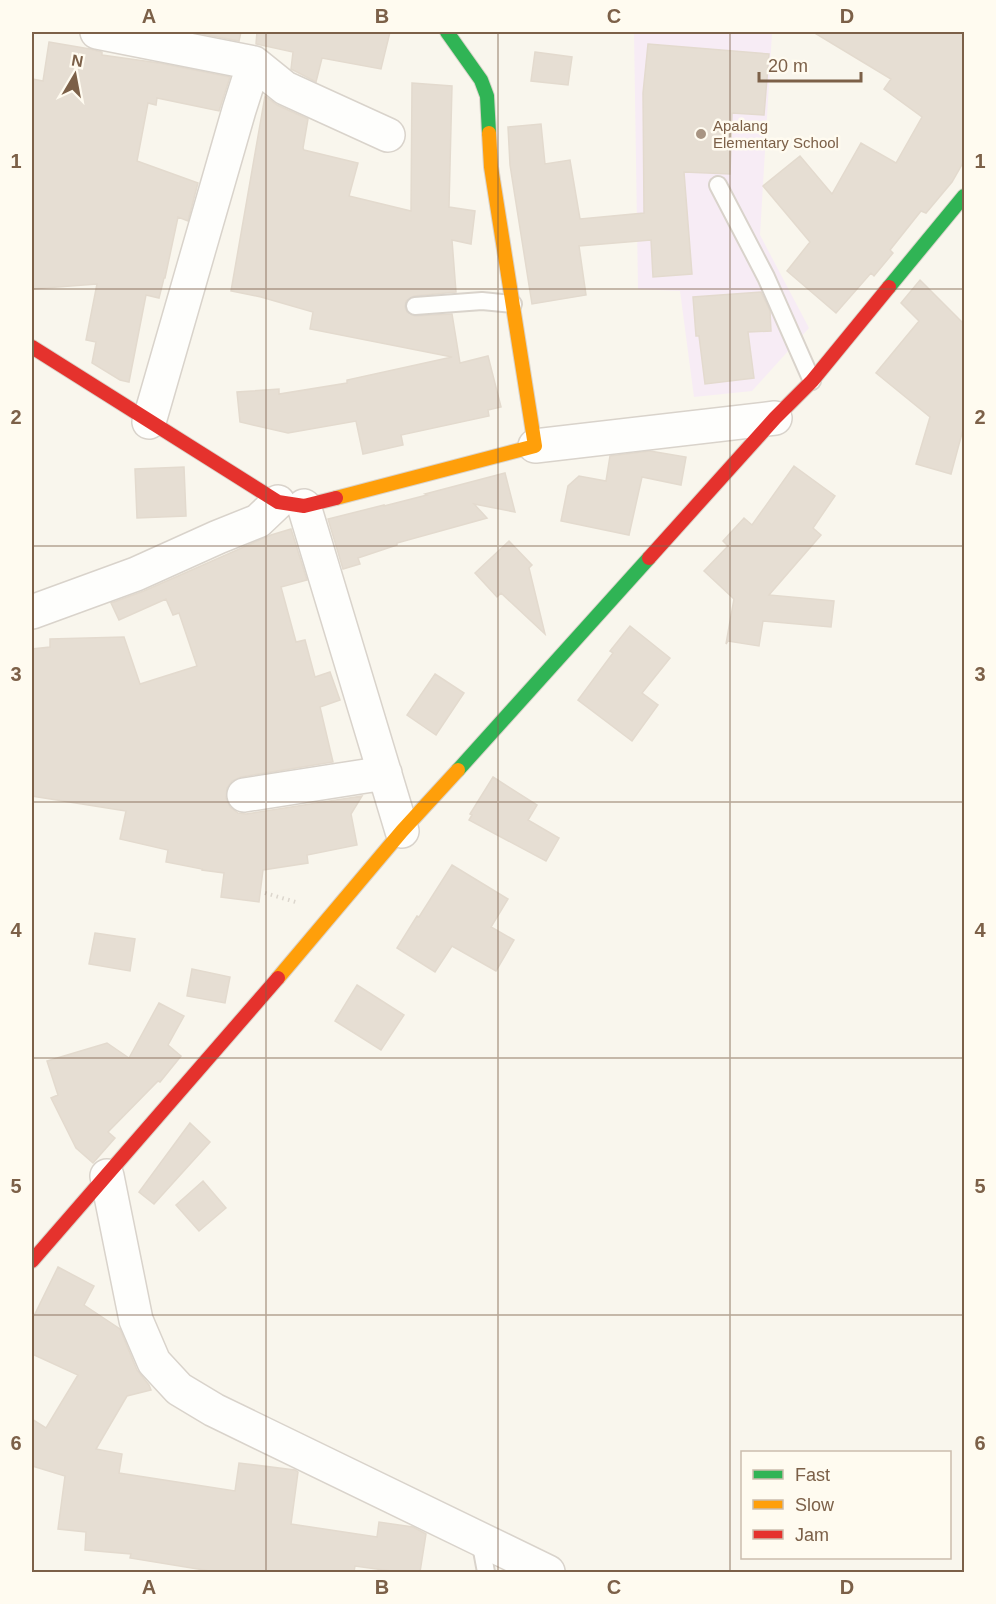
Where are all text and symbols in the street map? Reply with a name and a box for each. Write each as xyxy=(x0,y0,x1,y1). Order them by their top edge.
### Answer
text: A xyxy=(142,5,156,27)
text: B xyxy=(375,5,389,27)
text: C xyxy=(607,5,621,27)
text: D xyxy=(840,5,854,27)
north arrow xyxy=(45,45,105,105)
scale bar xyxy=(759,45,861,83)
text: N xyxy=(70,51,85,70)
text: 20 m xyxy=(768,56,808,76)
place label: Apalang Elementary School xyxy=(713,117,839,151)
marker: Apalang Elementary School xyxy=(694,127,708,141)
text: 1 xyxy=(10,150,22,172)
text: 1 xyxy=(974,150,986,172)
text: 2 xyxy=(10,406,22,428)
text: 2 xyxy=(974,406,986,428)
text: 3 xyxy=(10,663,22,685)
text: 3 xyxy=(974,663,986,685)
text: 4 xyxy=(10,919,22,941)
text: 4 xyxy=(974,919,986,941)
text: 5 xyxy=(10,1175,22,1197)
text: 5 xyxy=(974,1175,986,1197)
text: 6 xyxy=(10,1432,22,1454)
text: 6 xyxy=(974,1432,986,1454)
legend xyxy=(741,1451,951,1559)
text: Fast xyxy=(795,1465,830,1485)
text: Slow xyxy=(795,1495,835,1515)
text: Jam xyxy=(795,1525,829,1545)
text: A xyxy=(142,1576,156,1598)
text: B xyxy=(375,1576,389,1598)
text: C xyxy=(607,1576,621,1598)
text: D xyxy=(840,1576,854,1598)

